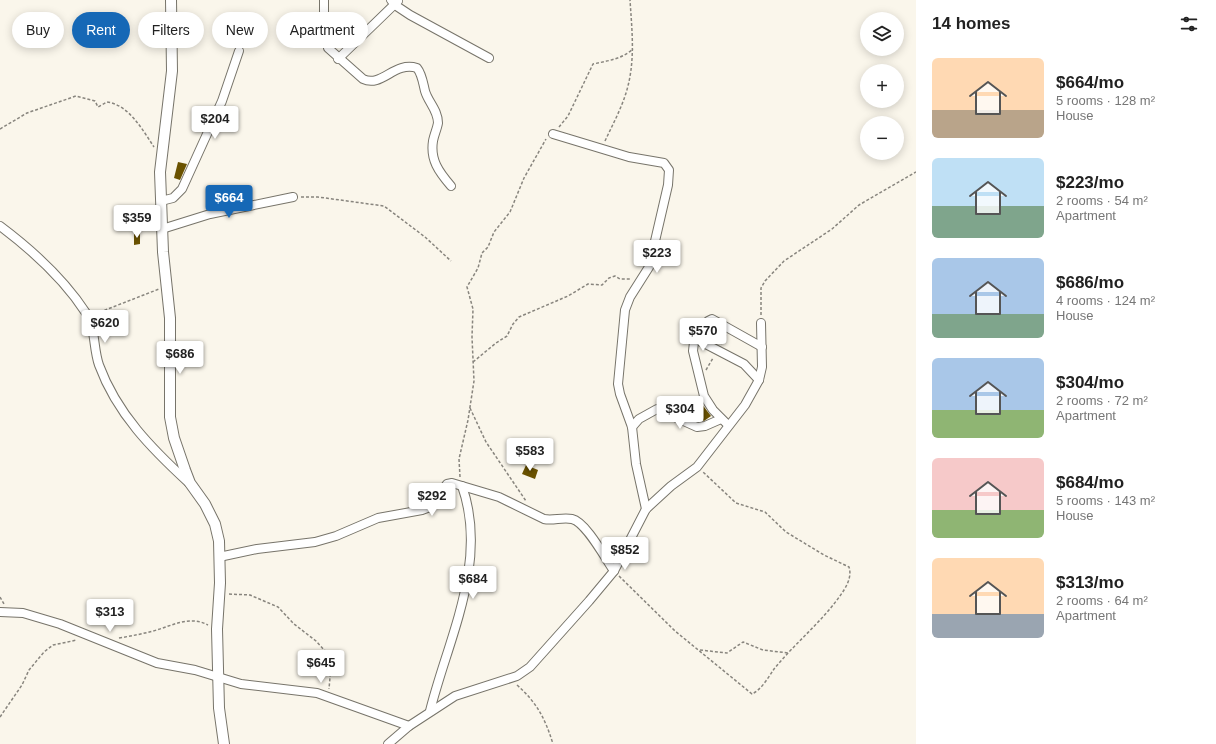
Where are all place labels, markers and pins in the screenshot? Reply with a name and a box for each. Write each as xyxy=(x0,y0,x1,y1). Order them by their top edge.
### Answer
pin: $204 xyxy=(191,106,239,140)
pin: $664 xyxy=(205,185,253,219)
pin: $359 xyxy=(113,205,161,239)
pin: $223 xyxy=(633,240,681,274)
pin: $620 xyxy=(81,310,129,344)
pin: $570 xyxy=(679,318,727,352)
pin: $686 xyxy=(156,341,204,375)
pin: $304 xyxy=(656,396,704,430)
pin: $583 xyxy=(506,438,554,472)
pin: $292 xyxy=(408,483,456,517)
pin: $852 xyxy=(601,537,649,571)
pin: $684 xyxy=(449,566,497,600)
pin: $313 xyxy=(86,599,134,633)
pin: $645 xyxy=(297,650,345,684)

